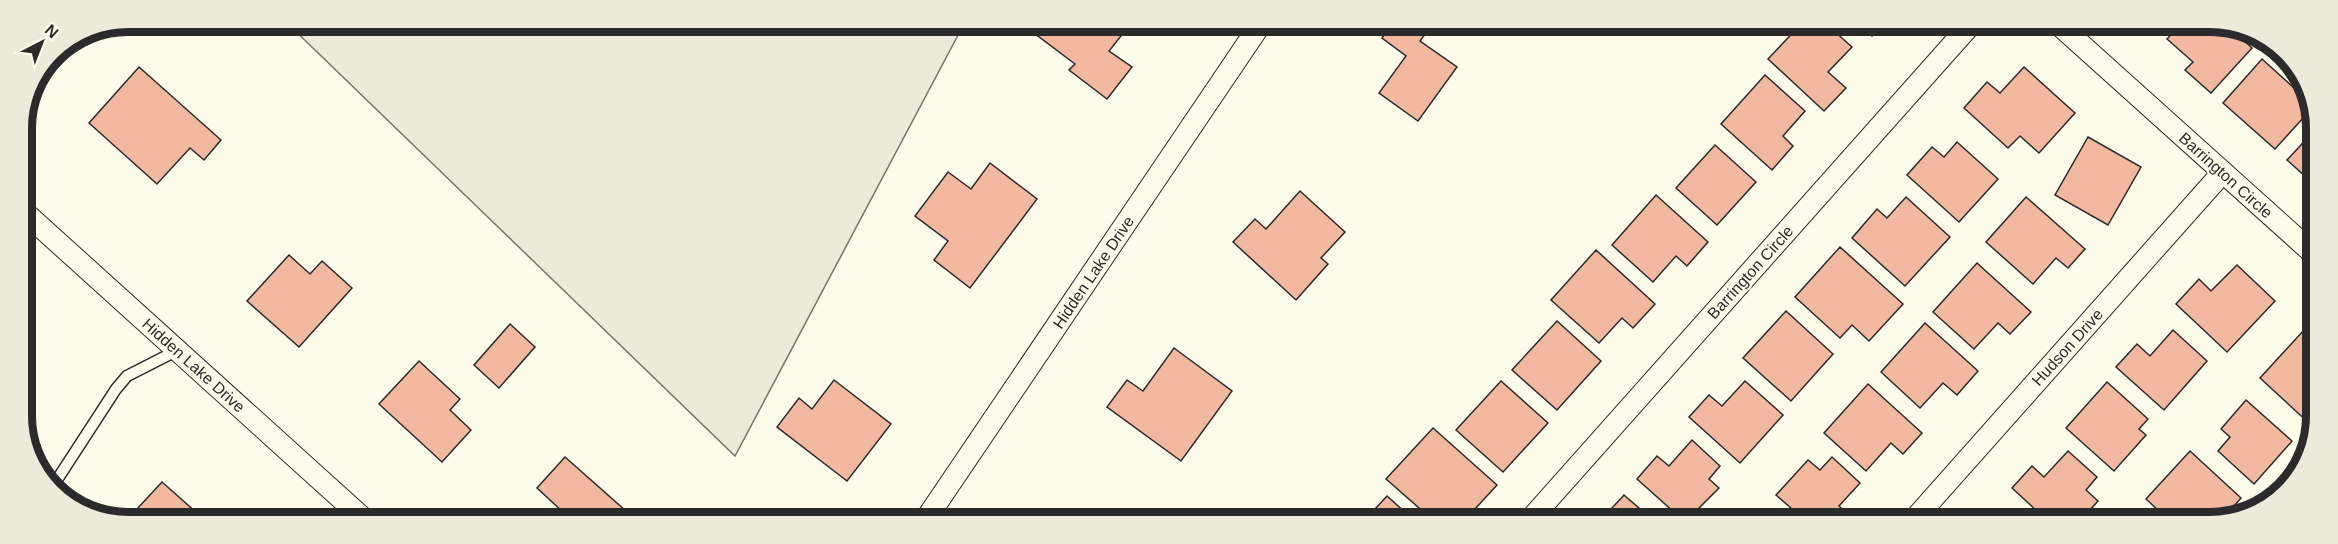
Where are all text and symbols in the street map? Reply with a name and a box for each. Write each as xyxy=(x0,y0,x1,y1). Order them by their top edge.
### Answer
north arrow xyxy=(12,12,72,72)
text: N xyxy=(42,21,62,41)
street label: Barrington Circle xyxy=(2176,129,2276,222)
street label: Hidden Lake Drive xyxy=(1050,213,1137,332)
street label: Barrington Circle xyxy=(1704,222,1797,322)
street label: Hudson Drive xyxy=(2029,306,2106,389)
street label: Hidden Lake Drive xyxy=(139,315,248,416)

